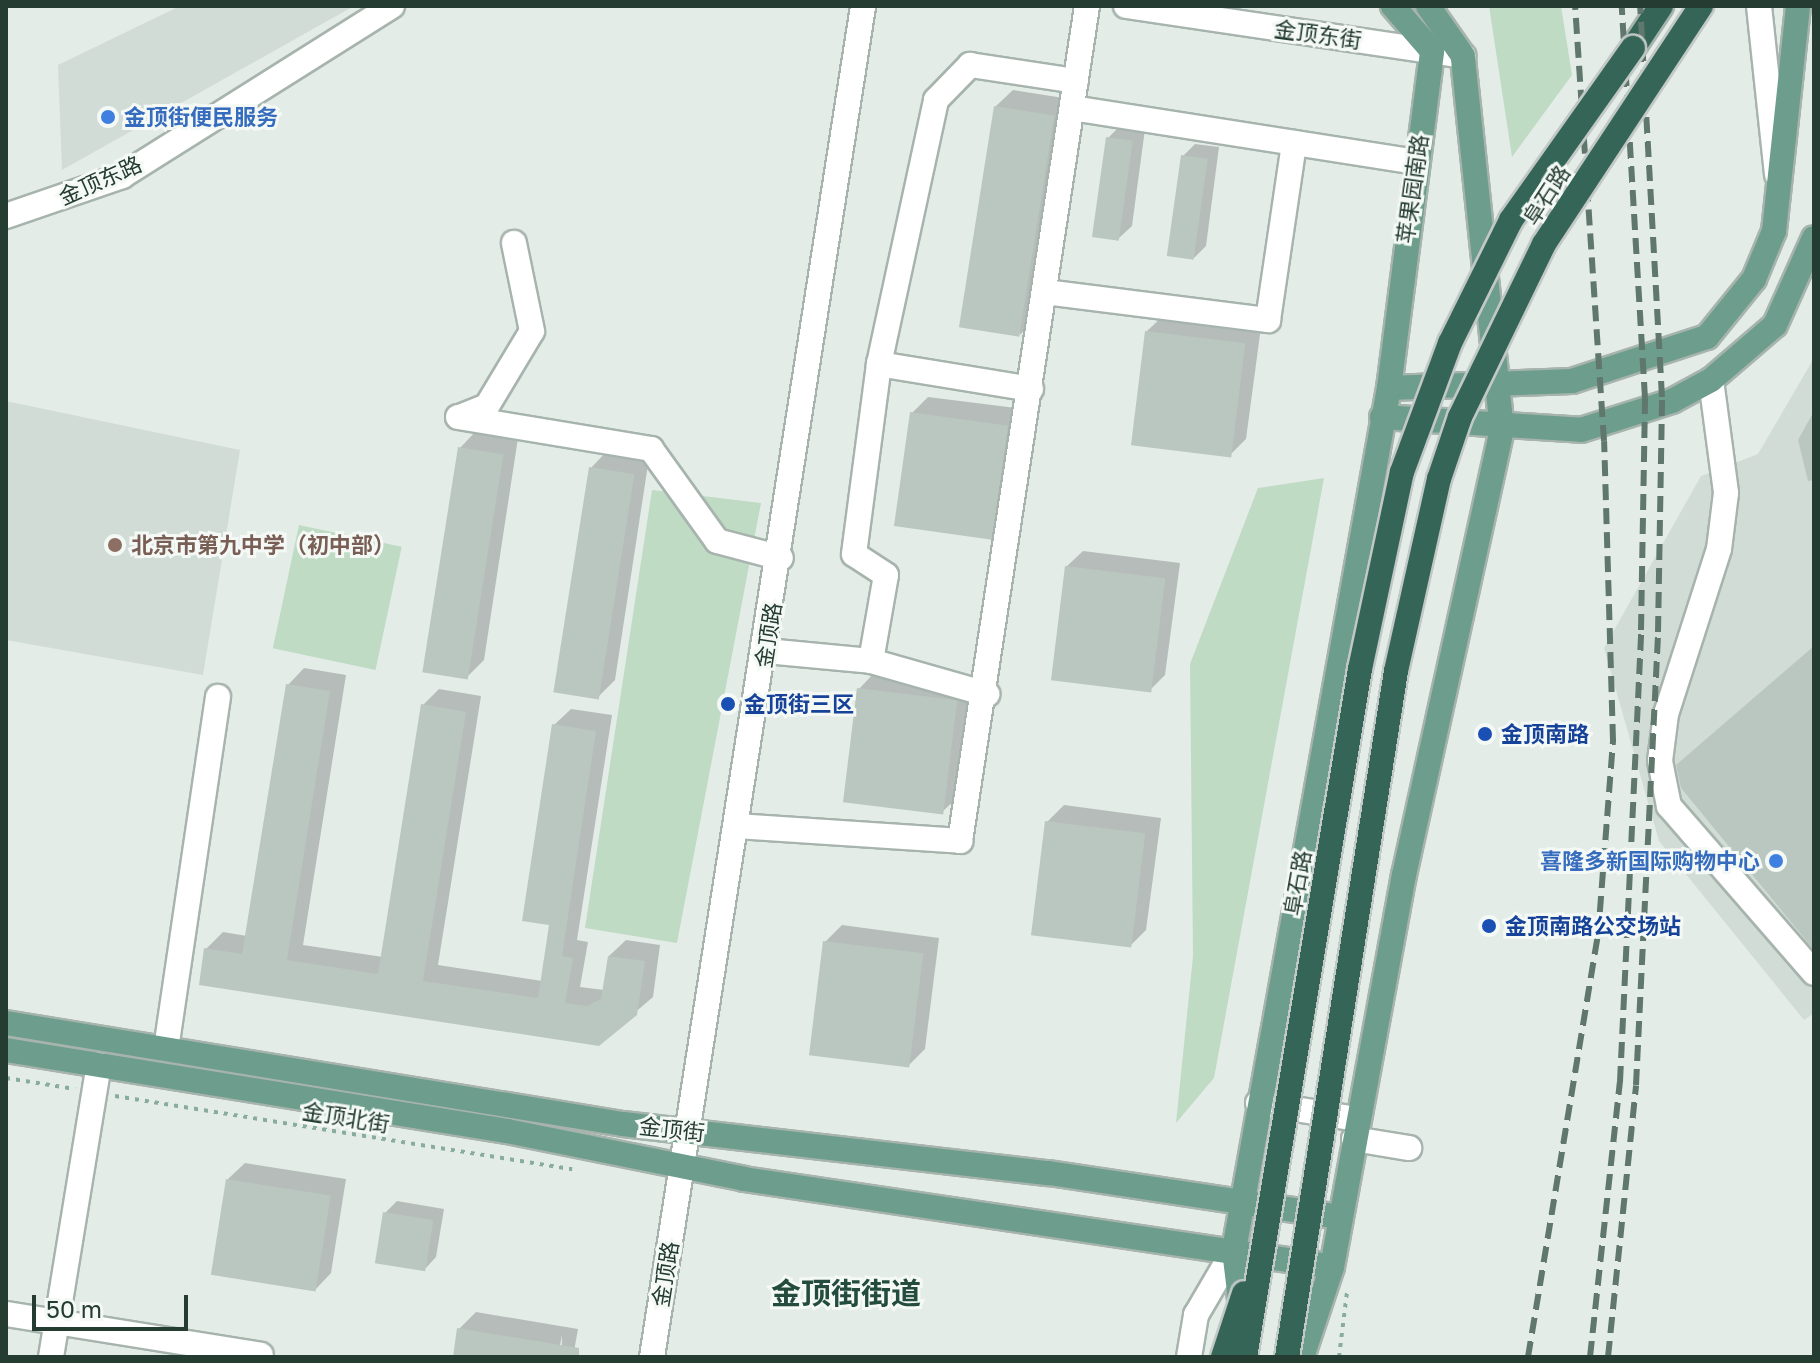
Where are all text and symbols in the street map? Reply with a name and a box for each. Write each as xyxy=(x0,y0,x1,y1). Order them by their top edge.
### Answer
street label: 金顶东街 xyxy=(1273,15,1363,53)
place label: 金顶街便民服务 xyxy=(124,104,278,130)
marker: 金顶街便民服务 xyxy=(99,108,117,126)
street label: 苹果园南路 xyxy=(1391,133,1433,245)
street label: 金顶东路 xyxy=(54,150,146,210)
street label: 阜石路 xyxy=(1517,160,1575,230)
place label: 北京市第九中学（初中部） xyxy=(131,532,395,558)
marker: 北京市第九中学（初中部） xyxy=(106,536,124,554)
street label: 金顶路 xyxy=(750,600,786,670)
place label: 金顶街三区 xyxy=(744,691,854,717)
marker: 金顶街三区 xyxy=(719,695,737,713)
place label: 金顶南路 xyxy=(1501,721,1589,747)
marker: 金顶南路 xyxy=(1476,725,1494,743)
street label: 阜石路 xyxy=(1278,848,1316,918)
place label: 喜隆多新国际购物中心 xyxy=(1540,848,1760,874)
marker: 喜隆多新国际购物中心 xyxy=(1767,852,1785,870)
place label: 金顶南路公交场站 xyxy=(1505,913,1681,939)
marker: 金顶南路公交场站 xyxy=(1480,917,1498,935)
street label: 金顶北街 xyxy=(300,1097,392,1137)
street label: 金顶街 xyxy=(638,1112,706,1146)
street label: 金顶路 xyxy=(647,1239,683,1309)
district label: 金顶街街道 xyxy=(771,1275,921,1311)
scale bar xyxy=(36,1279,192,1329)
text: 50 m xyxy=(46,1294,102,1323)

